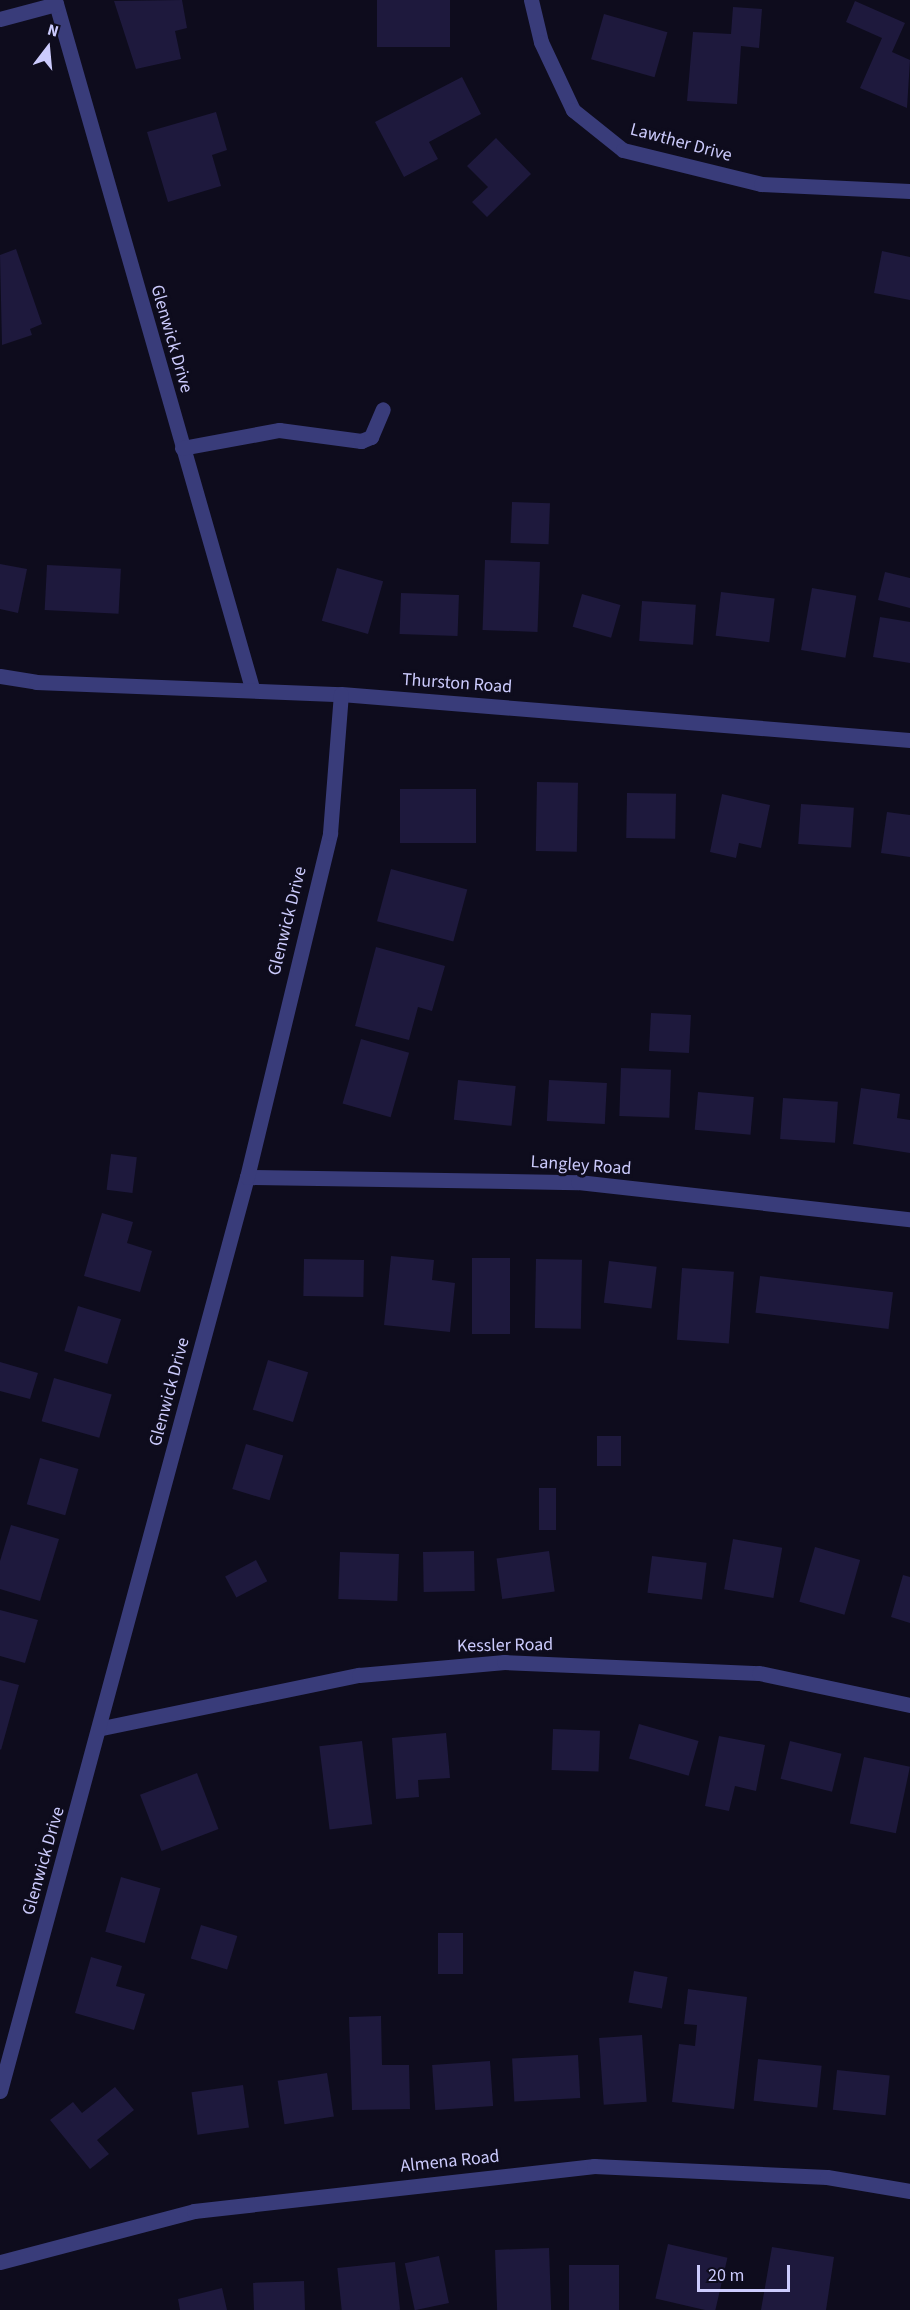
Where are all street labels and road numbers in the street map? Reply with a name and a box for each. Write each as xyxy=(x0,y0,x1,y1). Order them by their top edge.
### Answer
street label: Lawther Drive xyxy=(628,119,734,167)
street label: Glenwick Drive xyxy=(145,282,197,396)
street label: Thurston Road xyxy=(401,669,513,699)
street label: Glenwick Drive xyxy=(264,864,312,978)
street label: Langley Road xyxy=(530,1152,632,1180)
street label: Glenwick Drive xyxy=(145,1335,195,1449)
street label: Kessler Road xyxy=(457,1634,553,1658)
street label: Glenwick Drive xyxy=(18,1804,70,1918)
street label: Almena Road xyxy=(399,2146,501,2178)

